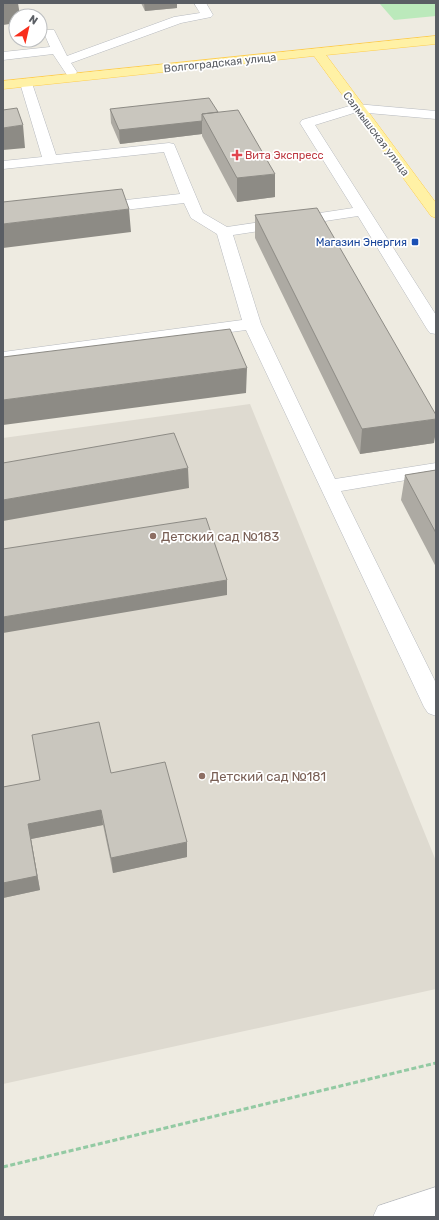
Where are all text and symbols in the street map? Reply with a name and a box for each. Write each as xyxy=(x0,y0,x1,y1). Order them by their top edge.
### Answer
north arrow xyxy=(8,8,48,48)
text: N xyxy=(26,13,40,28)
street label: Волгоградская улица xyxy=(163,51,277,75)
street label: Салмышская улица xyxy=(340,89,412,179)
place label: Вита Экспресс xyxy=(245,149,324,162)
marker: Вита Экспресс xyxy=(232,150,242,160)
place label: Магазин Энергия xyxy=(316,236,407,249)
marker: Магазин Энергия xyxy=(410,237,420,247)
place label: Детский сад №183 xyxy=(161,529,280,544)
marker: Детский сад №183 xyxy=(148,531,158,541)
place label: Детский сад №181 xyxy=(210,769,326,784)
marker: Детский сад №181 xyxy=(197,771,207,781)

